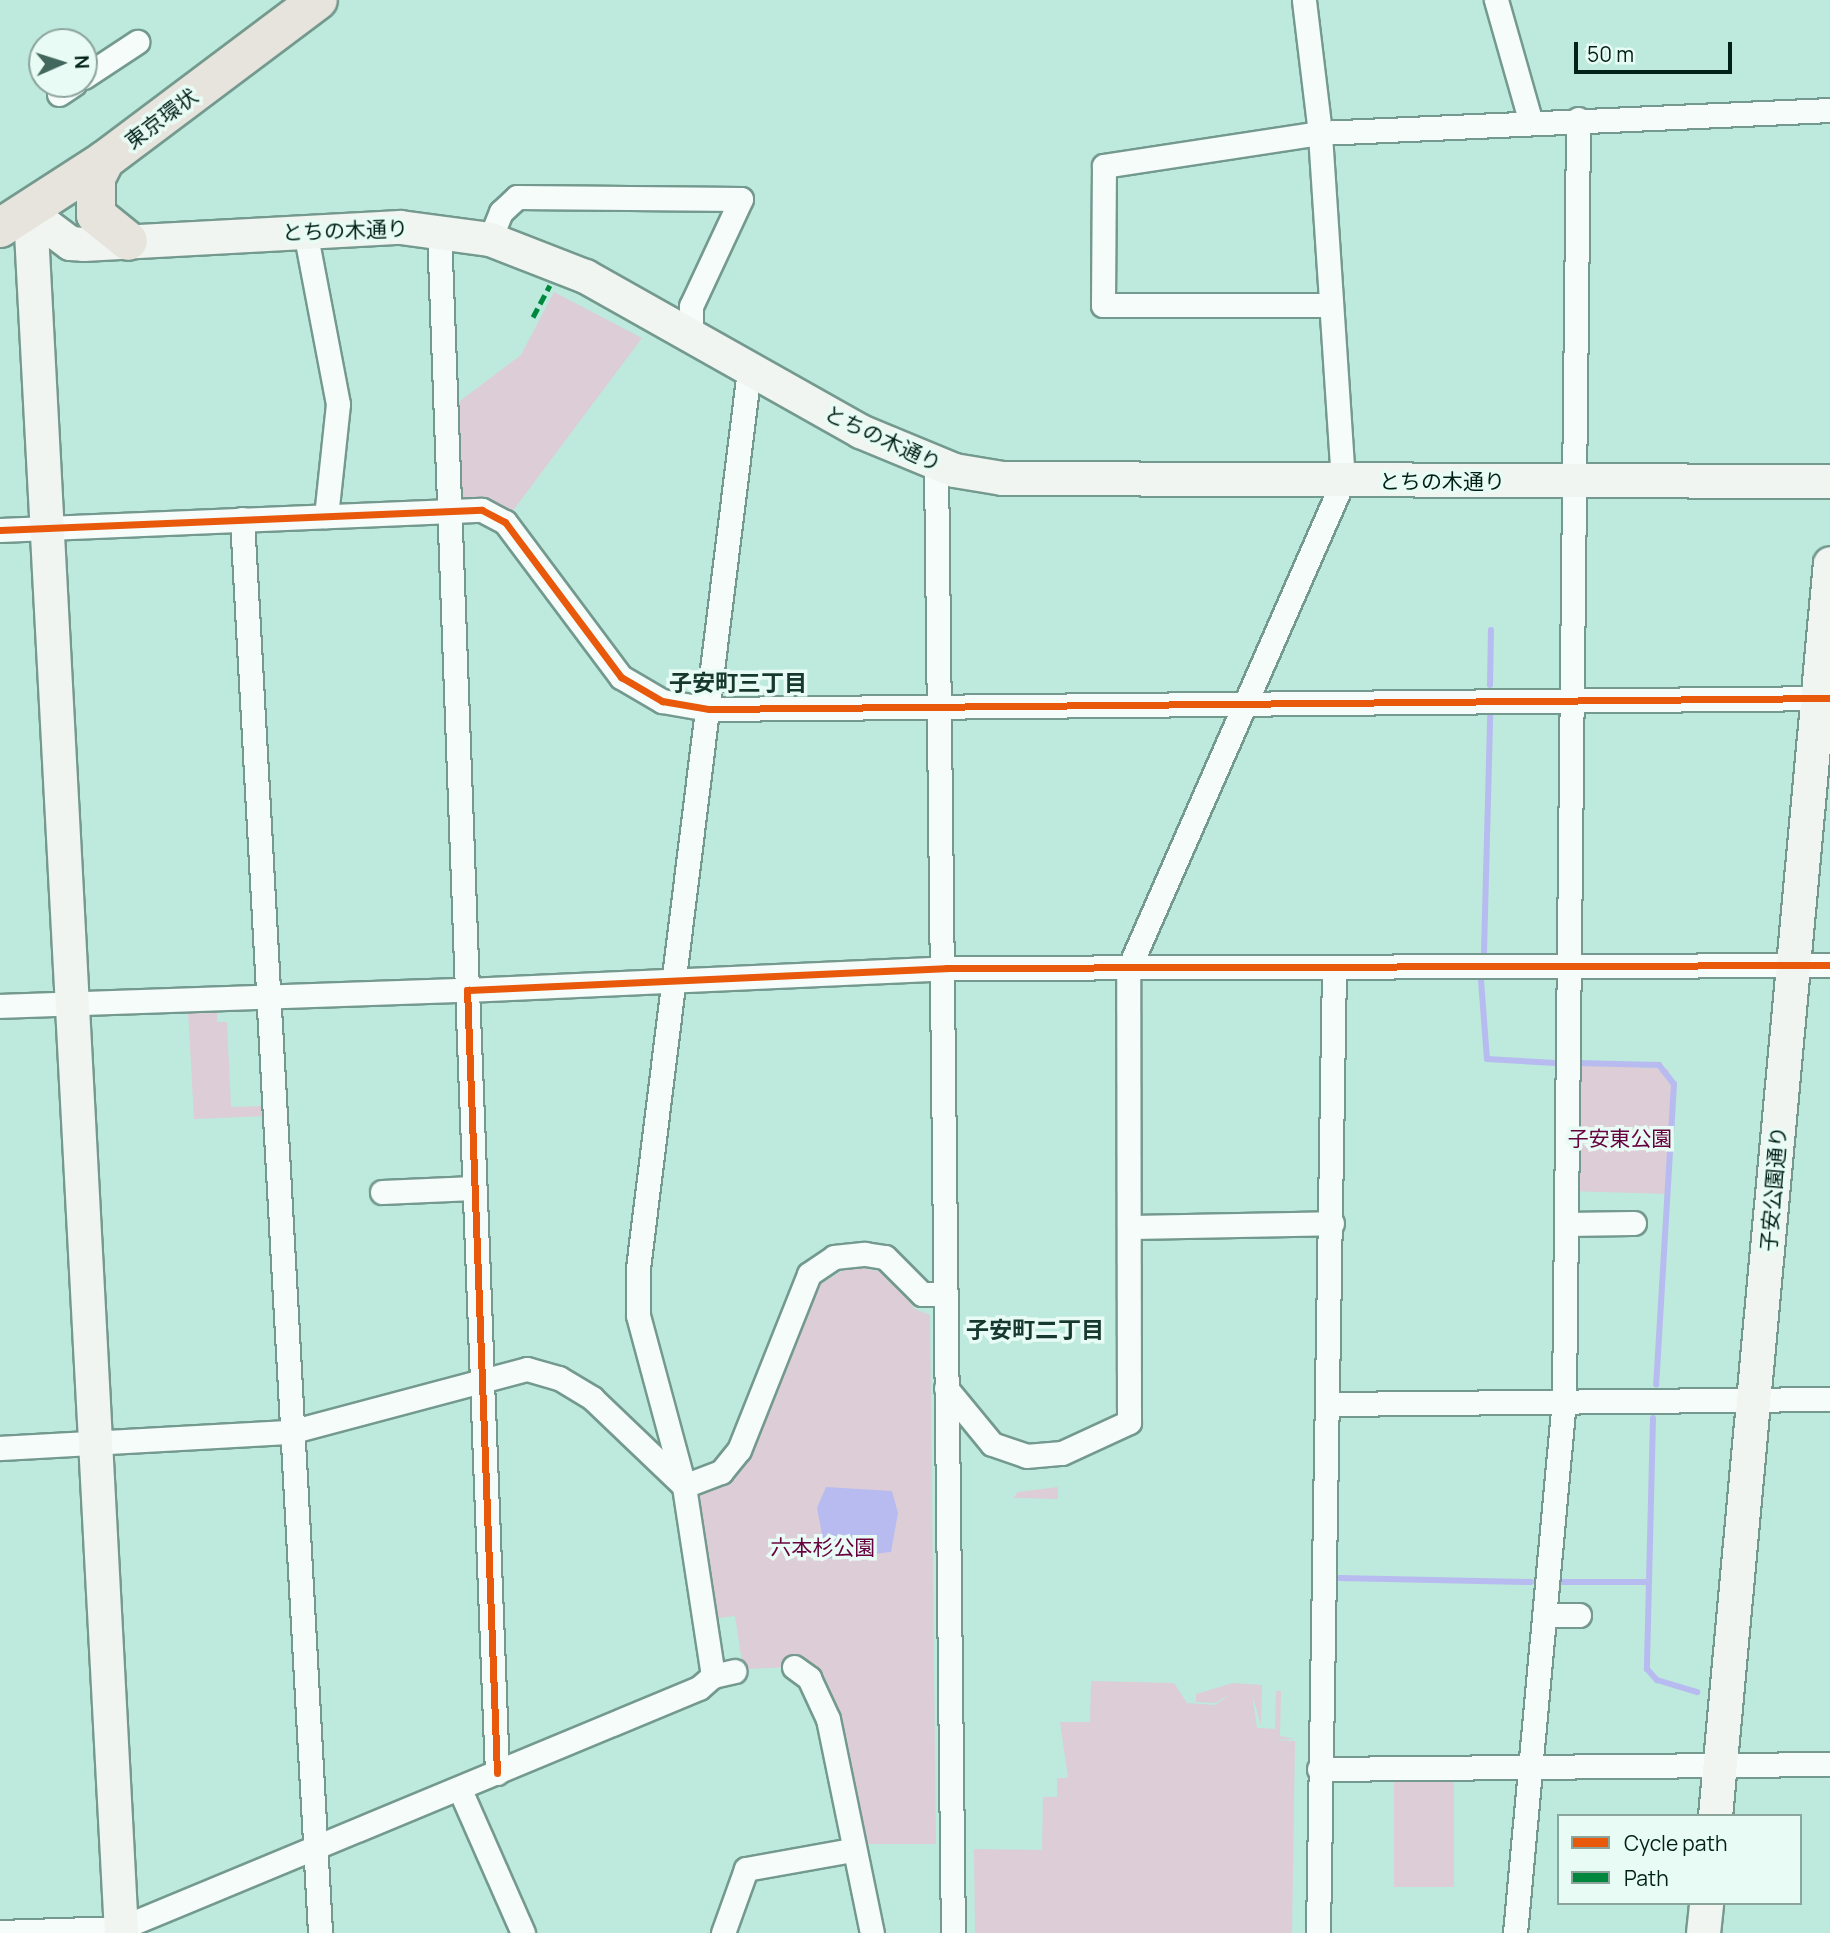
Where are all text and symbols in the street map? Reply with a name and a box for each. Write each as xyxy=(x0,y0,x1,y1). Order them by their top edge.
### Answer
north arrow xyxy=(28,28,98,98)
scale bar xyxy=(1578,28,1736,72)
text: 50 m xyxy=(1587,40,1634,68)
text: N xyxy=(69,55,95,70)
street label: 東京環状 xyxy=(120,83,202,153)
street label: とちの木通り xyxy=(282,215,408,245)
street label: とちの木通り xyxy=(821,400,945,476)
street label: とちの木通り xyxy=(1379,468,1505,494)
district label: 子安町三丁目 xyxy=(669,668,807,696)
park label: 子安東公園 xyxy=(1568,1125,1672,1151)
street label: 子安公園通り xyxy=(1755,1125,1791,1253)
district label: 子安町二丁目 xyxy=(966,1315,1104,1343)
park label: 六本杉公園 xyxy=(771,1534,875,1560)
legend xyxy=(1557,1814,1802,1905)
text: Cycle path xyxy=(1624,1829,1727,1857)
text: Path xyxy=(1624,1864,1669,1892)

